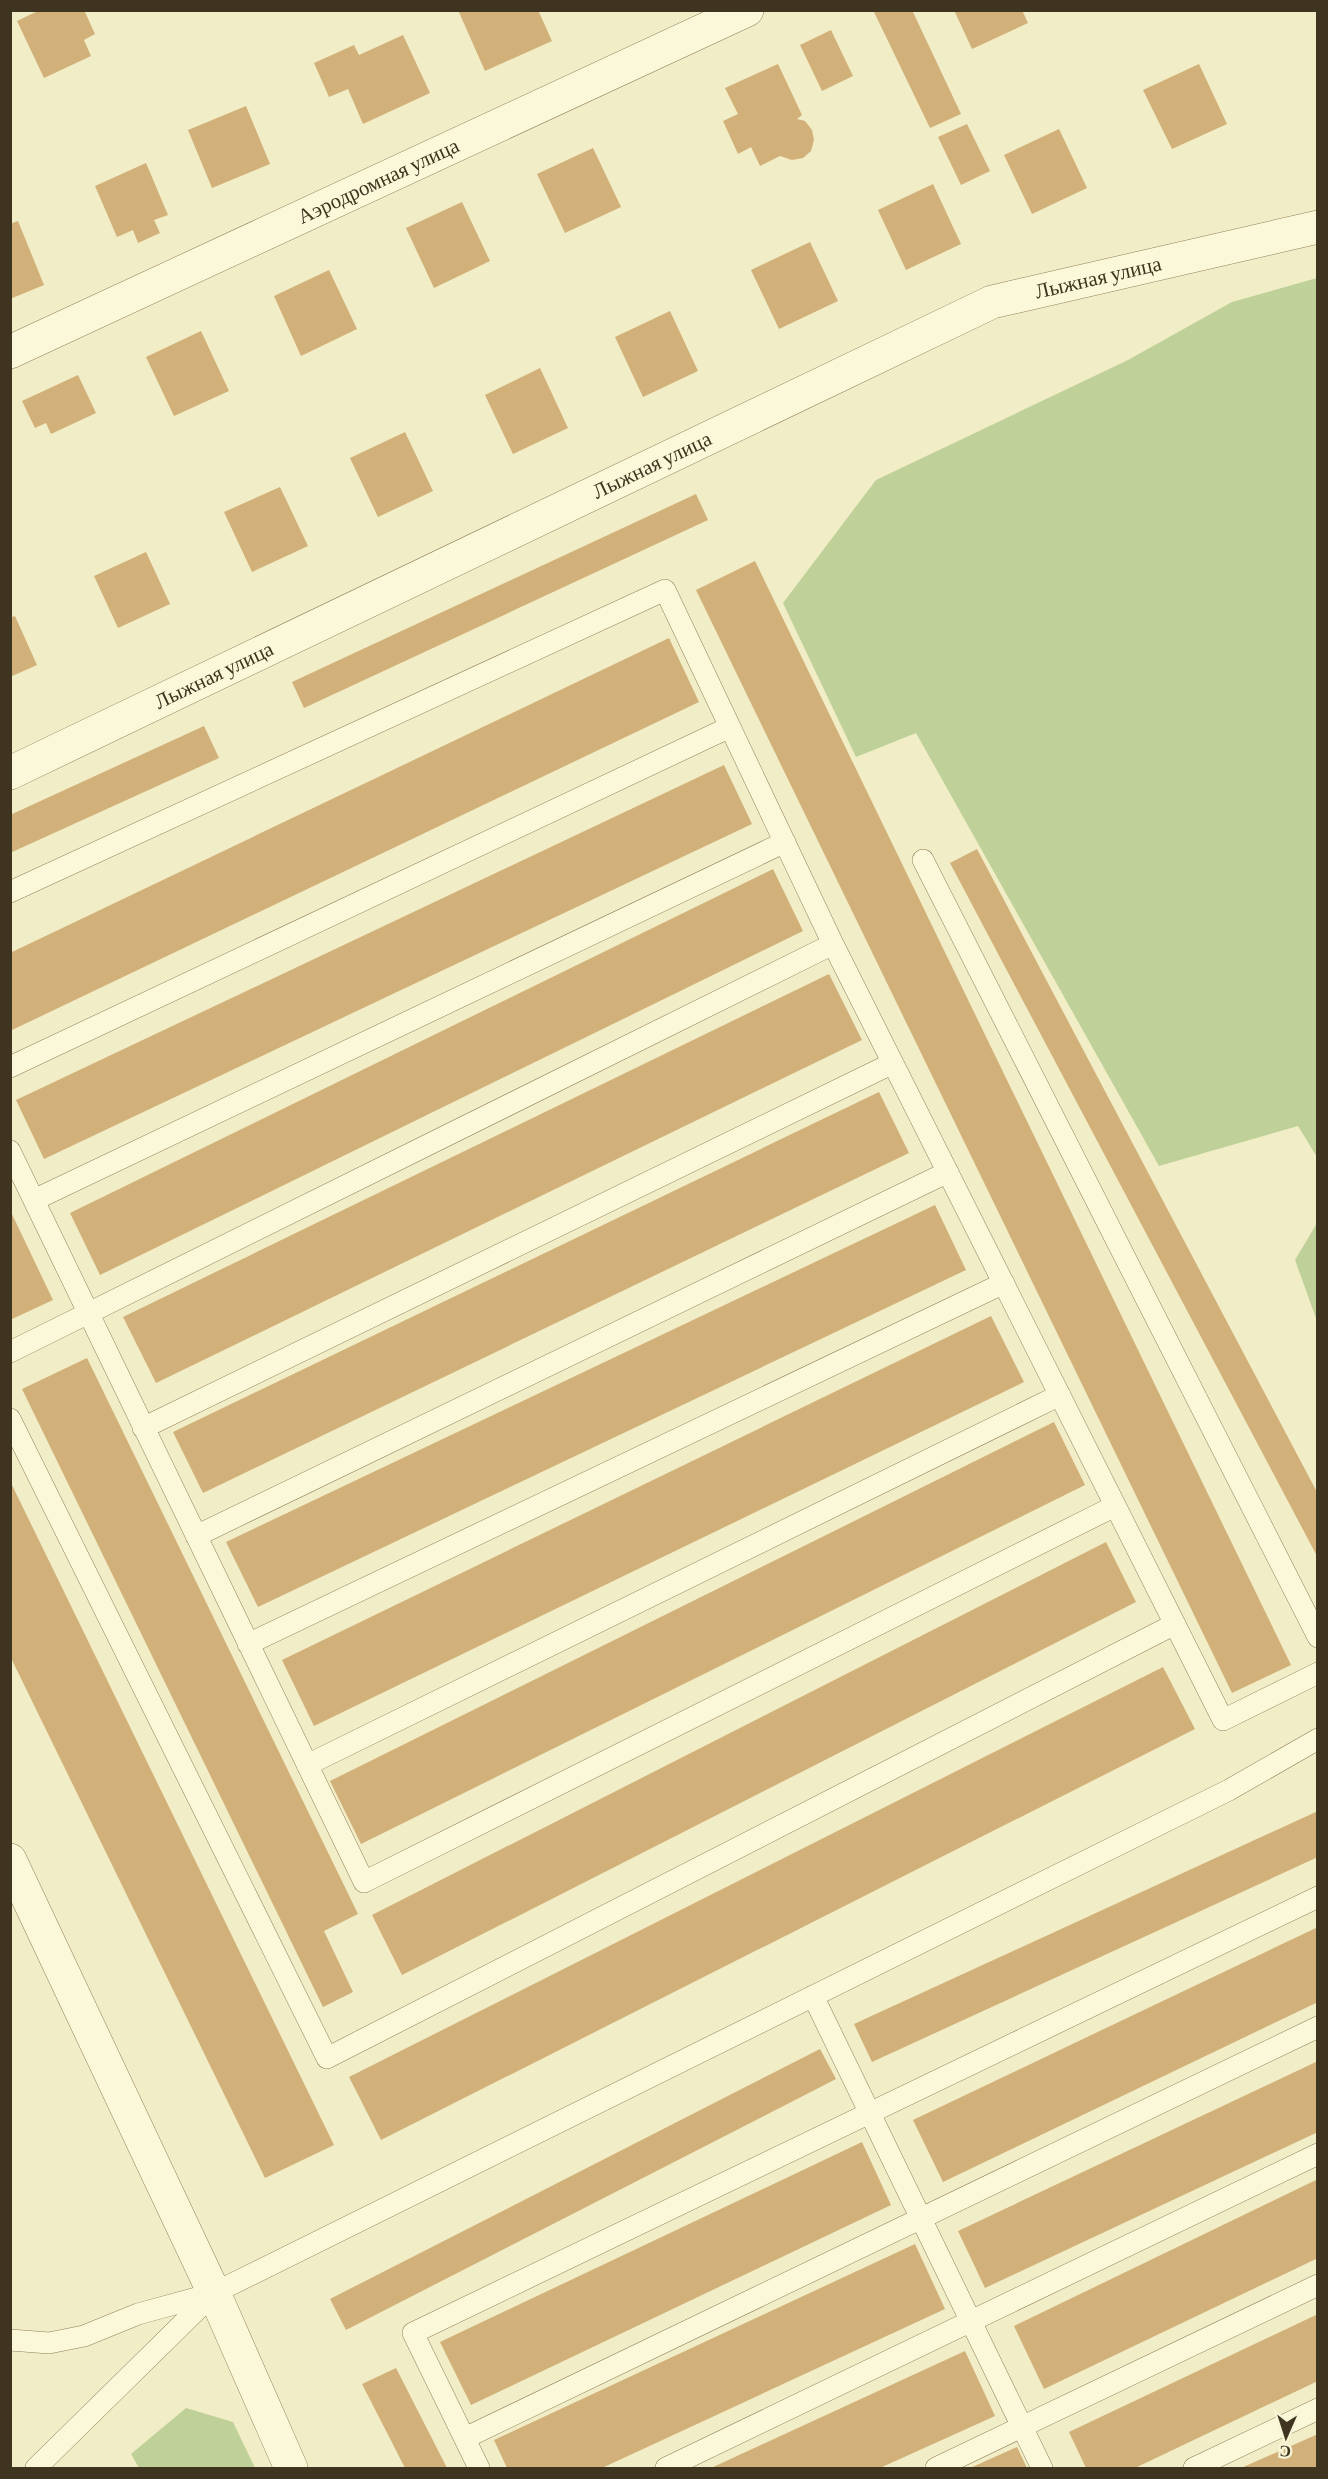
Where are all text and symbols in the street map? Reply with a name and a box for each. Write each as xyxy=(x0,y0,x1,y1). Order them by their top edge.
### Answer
street label: Аэродромная улица xyxy=(294,133,463,229)
street label: Лыжная улица xyxy=(1033,251,1164,304)
street label: Лыжная улица xyxy=(589,426,716,504)
street label: Лыжная улица xyxy=(150,636,278,714)
north arrow xyxy=(1256,2407,1316,2467)
text: С xyxy=(1279,2443,1291,2460)

